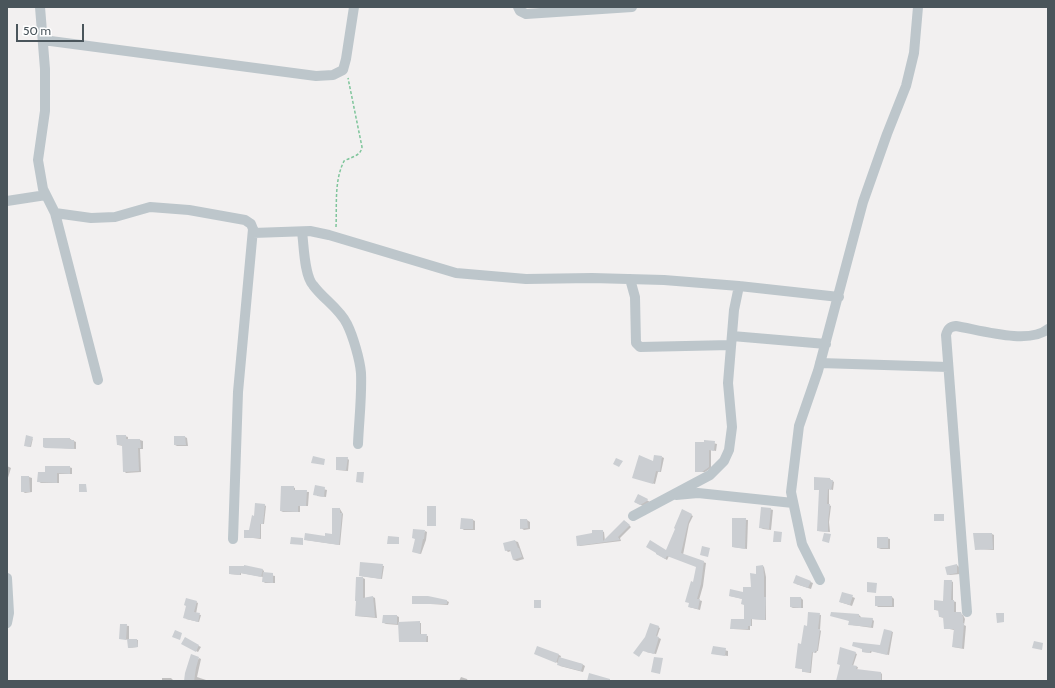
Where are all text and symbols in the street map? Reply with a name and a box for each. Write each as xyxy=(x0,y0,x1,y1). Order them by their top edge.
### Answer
scale bar xyxy=(18,16,86,42)
text: 50 m xyxy=(23,23,51,38)

